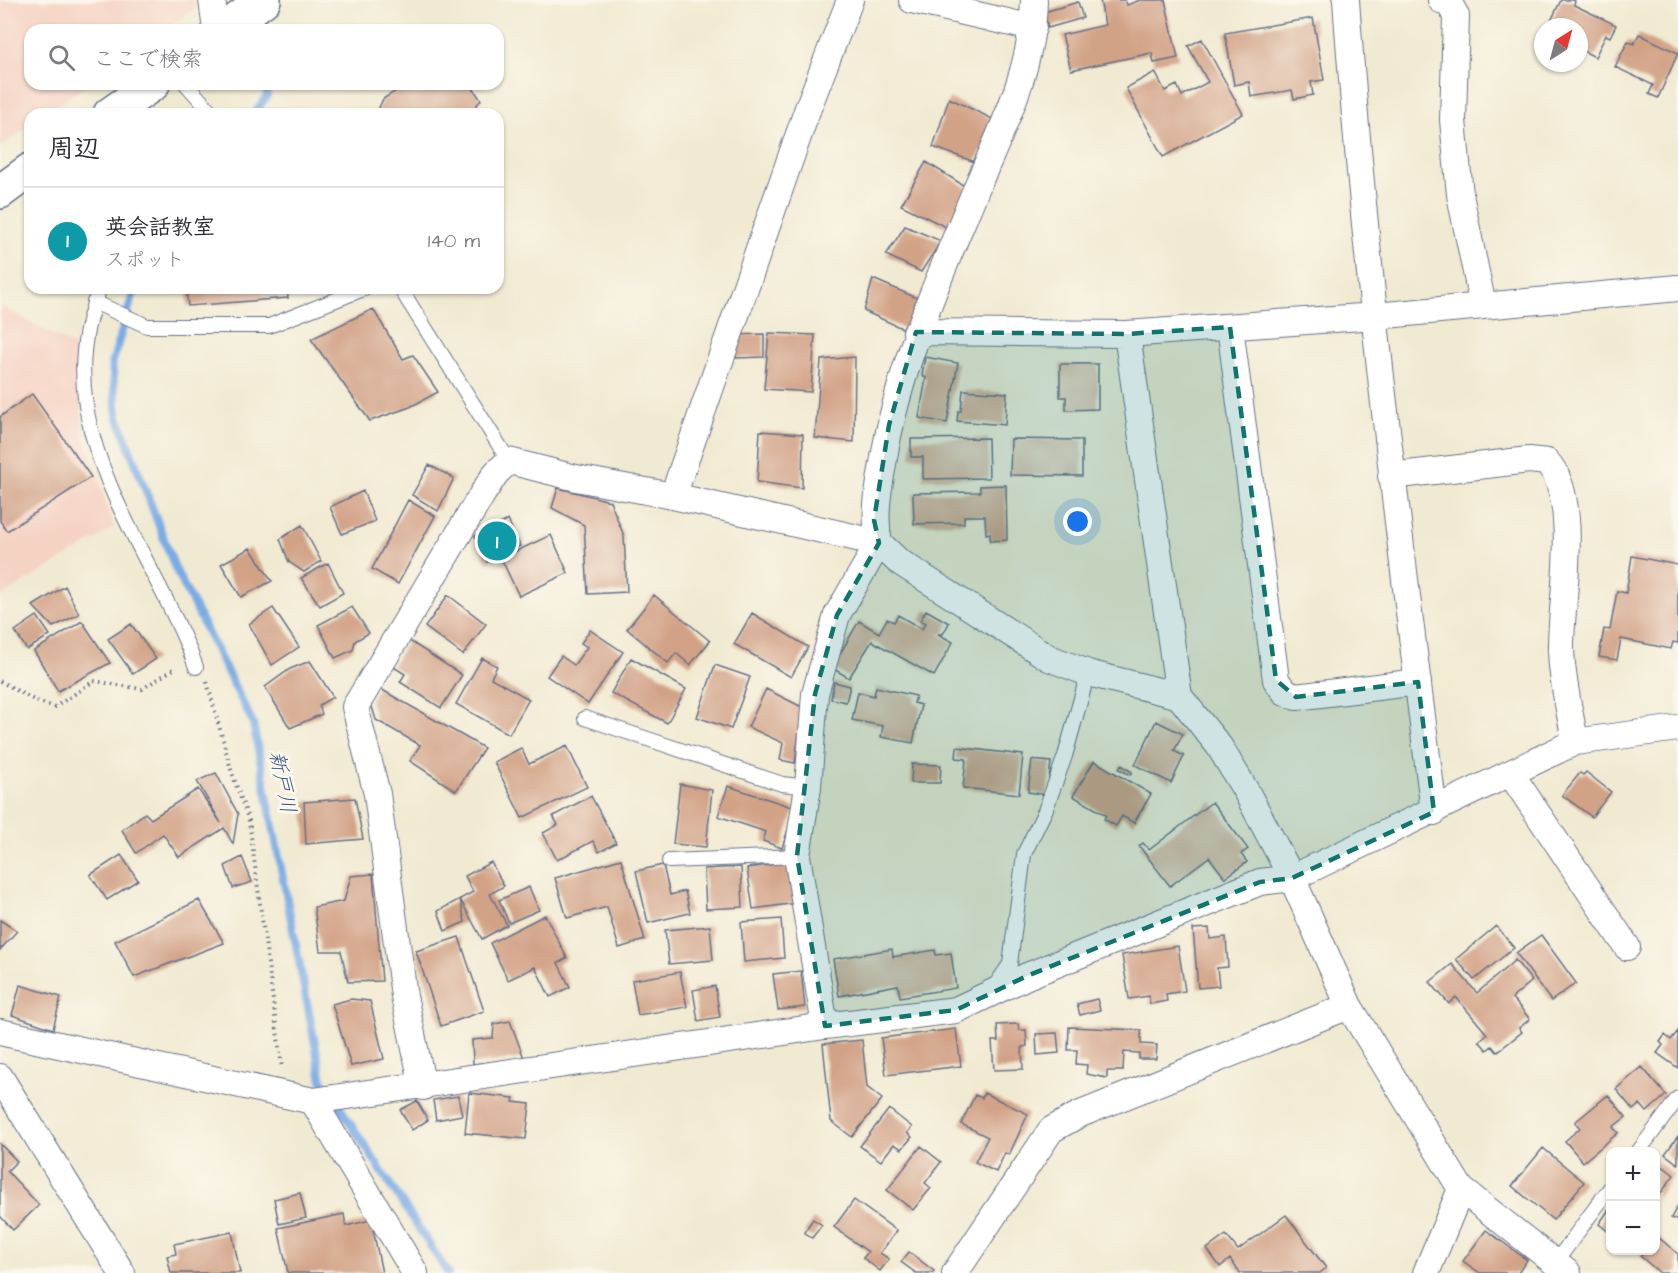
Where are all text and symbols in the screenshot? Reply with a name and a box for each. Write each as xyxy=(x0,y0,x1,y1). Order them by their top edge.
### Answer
north arrow xyxy=(1534,18,1588,72)
search box xyxy=(24,24,504,90)
icon: search xyxy=(45,41,78,74)
text: ここで検索 xyxy=(93,44,203,75)
text: 周辺 xyxy=(48,131,100,167)
text: 英会話教室 xyxy=(105,212,215,243)
text: 1 xyxy=(66,227,69,255)
text: 140 m xyxy=(428,227,480,255)
text: スポット xyxy=(105,246,185,274)
your location xyxy=(1063,507,1092,536)
pin: 1 xyxy=(478,518,516,564)
water label: 新戸川 xyxy=(262,748,303,816)
map controls xyxy=(1606,1147,1660,1255)
button: + xyxy=(1606,1147,1660,1201)
button: − xyxy=(1606,1201,1660,1255)

